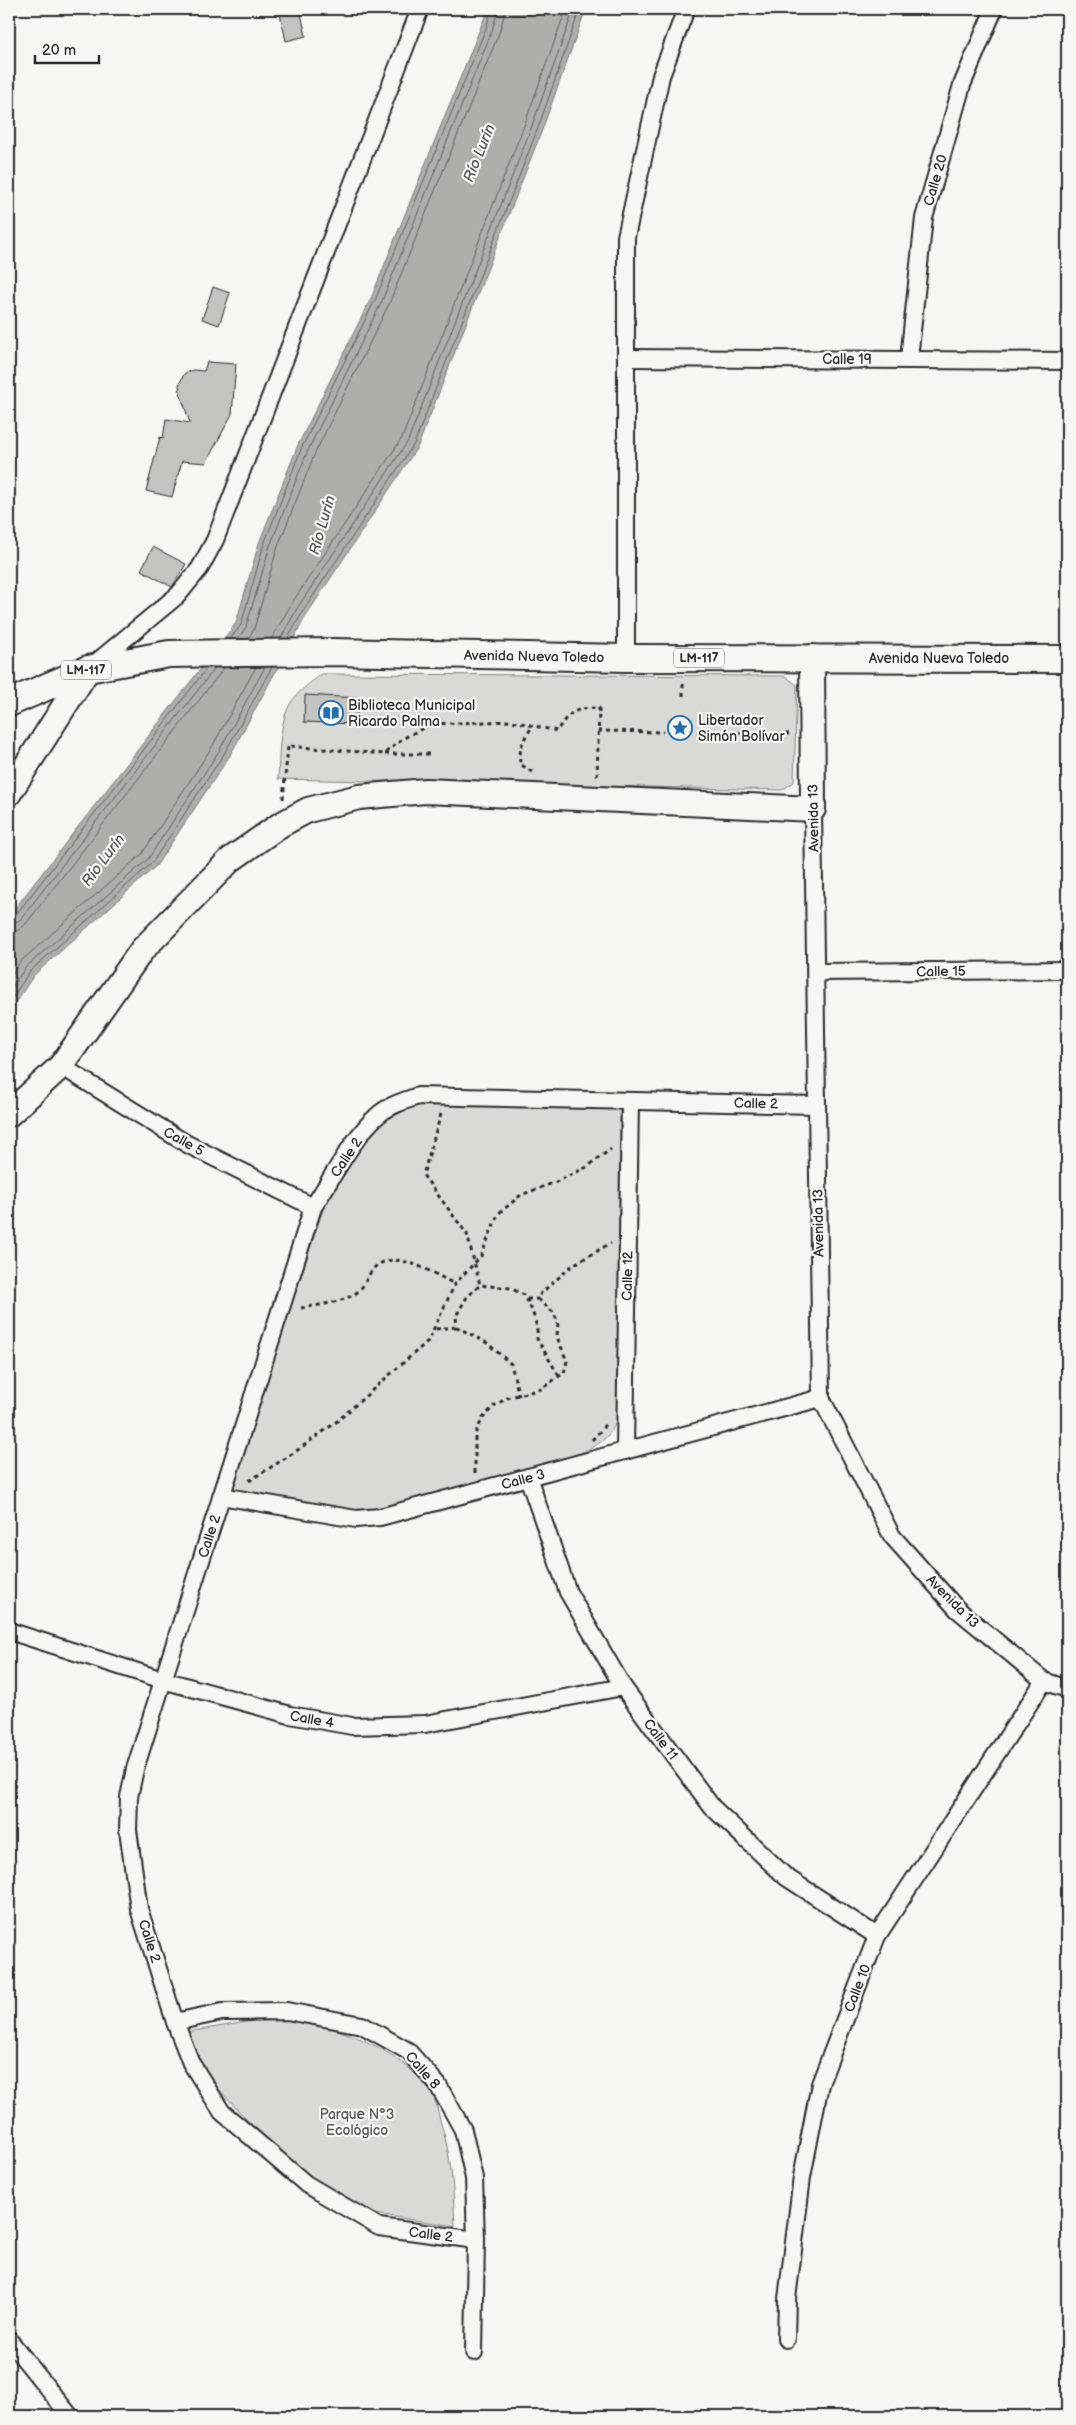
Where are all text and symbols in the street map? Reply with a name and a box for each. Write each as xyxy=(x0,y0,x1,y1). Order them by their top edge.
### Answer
scale bar xyxy=(35,32,99,64)
text: 20 m xyxy=(42,41,76,60)
water label: Río Lurín xyxy=(459,121,500,185)
street label: Calle 20 xyxy=(920,153,951,208)
street label: Calle 19 xyxy=(822,351,872,368)
water label: Río Lurín xyxy=(305,493,340,557)
street label: Avenida Nueva Toledo xyxy=(464,647,604,666)
road number: LM-117 xyxy=(674,648,724,668)
street label: Avenida Nueva Toledo xyxy=(869,650,1009,667)
road number: LM-117 xyxy=(61,660,111,680)
place label: Biblioteca Municipal Ricardo Palma xyxy=(348,697,475,730)
library icon: Biblioteca Municipal Ricardo Palma xyxy=(318,700,344,726)
place label: Libertador Simón Bolívar xyxy=(698,712,785,745)
place icon: Libertador Simón Bolívar xyxy=(667,715,693,741)
street label: Avenida 13 xyxy=(804,784,823,852)
water label: Río Lurín xyxy=(78,830,129,890)
street label: Calle 15 xyxy=(916,963,966,980)
street label: Calle 2 xyxy=(734,1095,779,1112)
street label: Calle 5 xyxy=(160,1123,207,1160)
street label: Calle 2 xyxy=(327,1134,366,1180)
street label: Avenida 13 xyxy=(809,1189,828,1257)
street label: Calle 12 xyxy=(619,1250,636,1301)
street label: Calle 3 xyxy=(499,1465,547,1493)
street label: Calle 2 xyxy=(195,1512,225,1560)
street label: Avenida 13 xyxy=(923,1571,983,1631)
street label: Calle 4 xyxy=(288,1707,336,1732)
street label: Calle 11 xyxy=(640,1715,682,1763)
street label: Calle 2 xyxy=(135,1917,165,1966)
street label: Calle 10 xyxy=(841,1962,874,2014)
street label: Calle 8 xyxy=(402,2048,444,2093)
park label: Parque N°3 Ecológico xyxy=(320,2106,394,2139)
street label: Calle 2 xyxy=(408,2223,455,2246)

